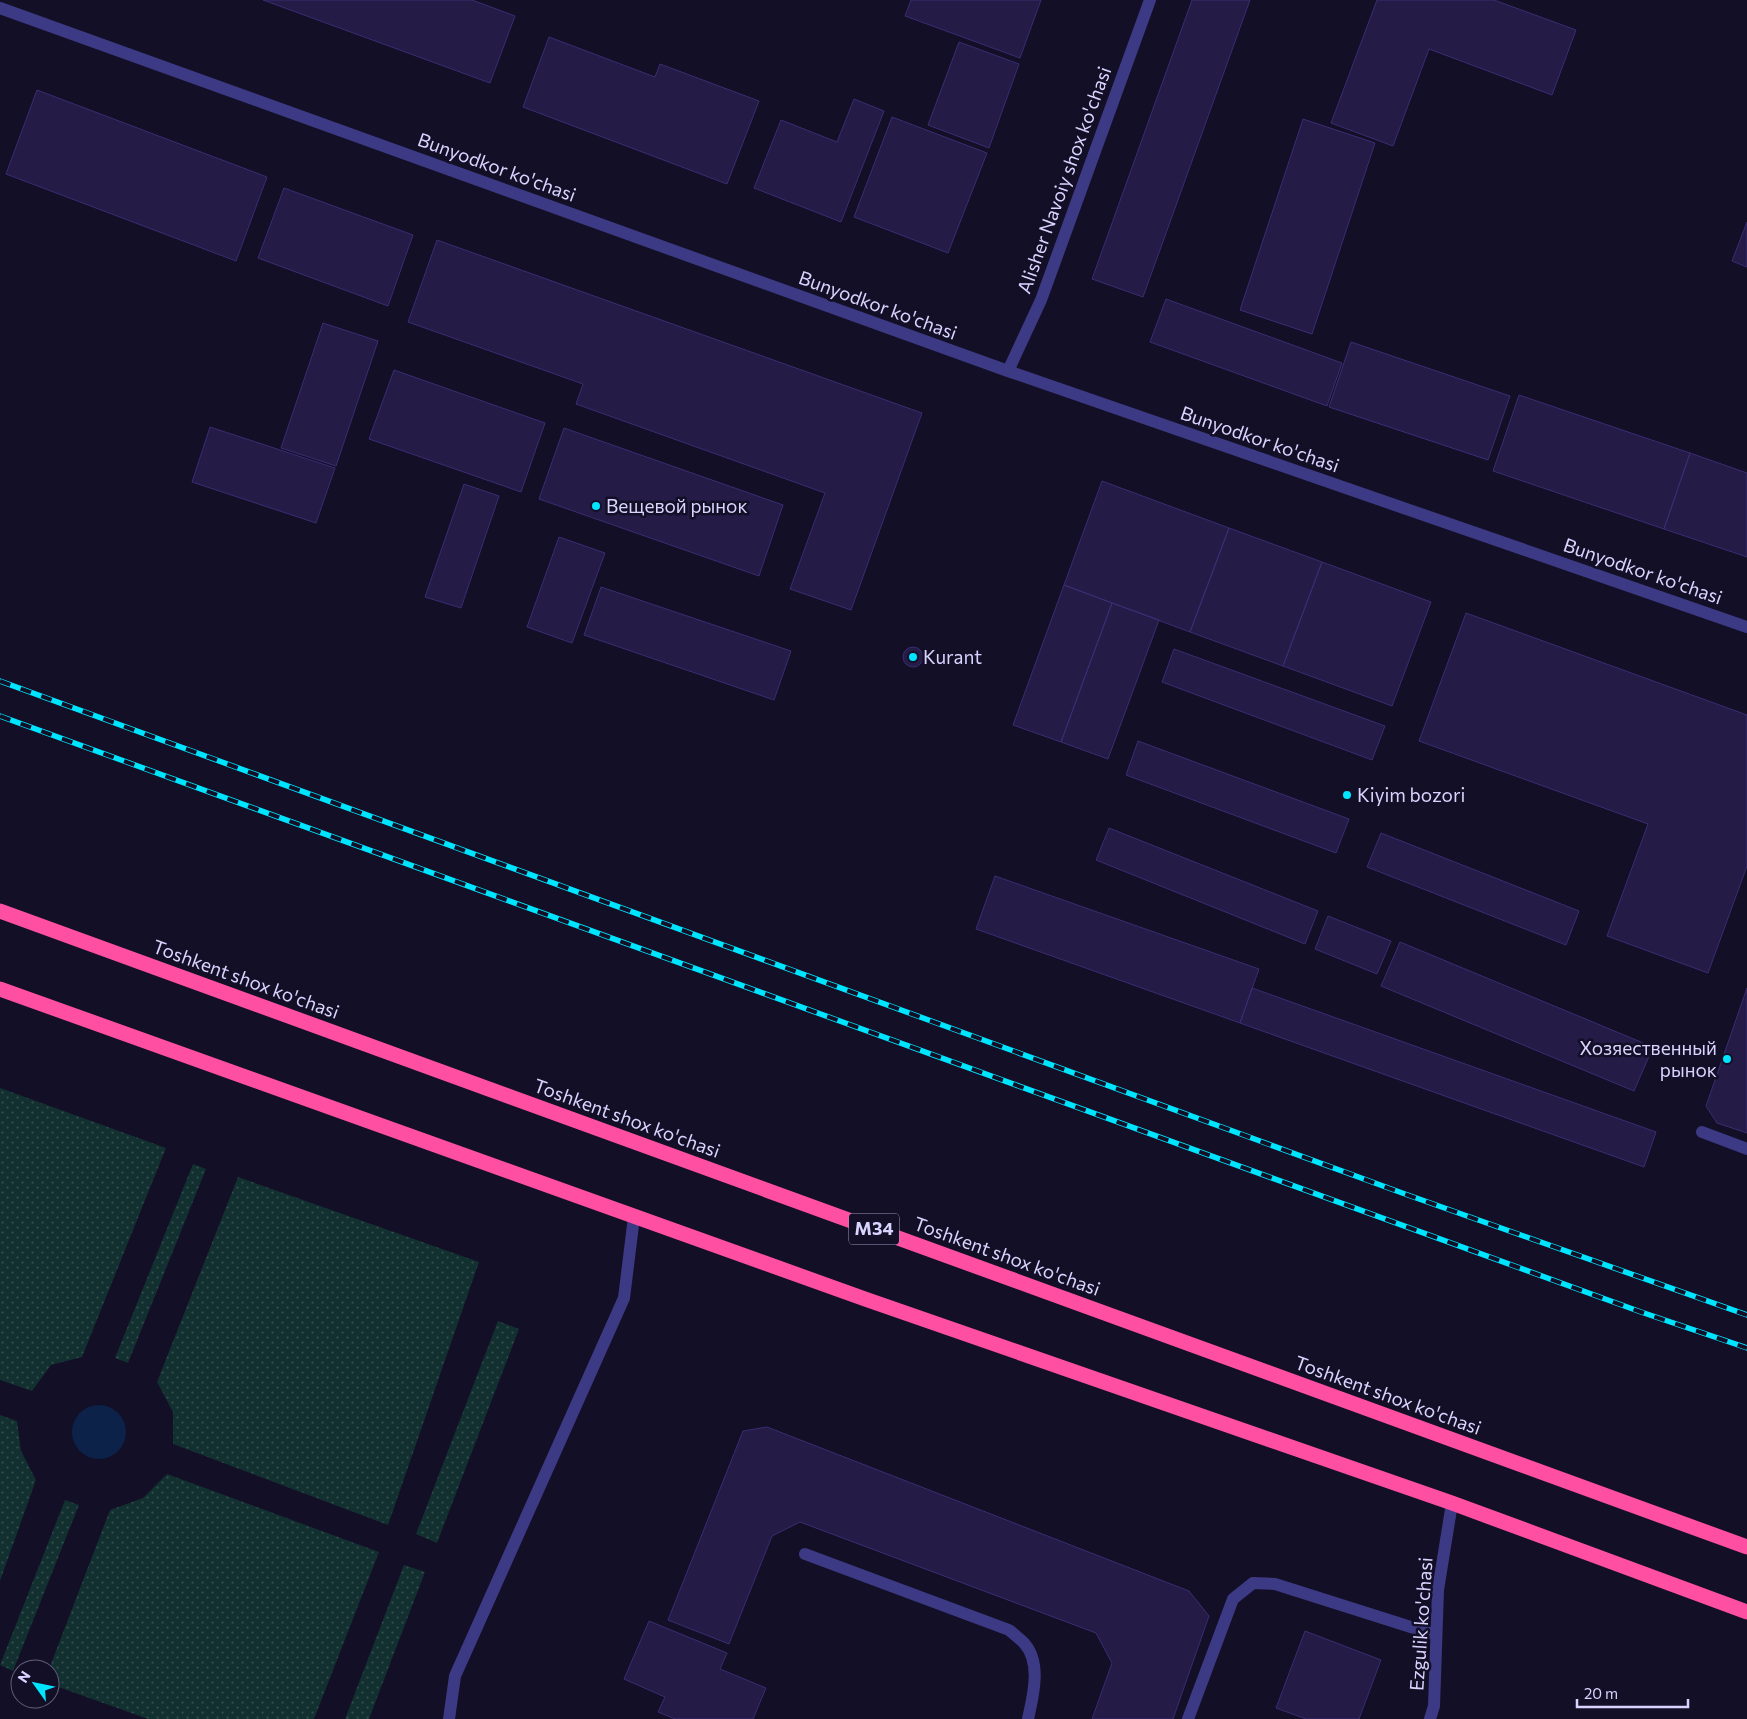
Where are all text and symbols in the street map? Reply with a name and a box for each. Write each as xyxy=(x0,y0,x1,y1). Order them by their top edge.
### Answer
street label: Alisher Navoiy shox ko'chasi xyxy=(1012,63,1115,296)
street label: Bunyodkor ko'chasi xyxy=(415,127,579,206)
street label: Bunyodkor ko'chasi xyxy=(796,265,960,344)
street label: Bunyodkor ko'chasi xyxy=(1178,401,1343,477)
place label: Вещевой рынок xyxy=(606,494,748,517)
marker: Вещевой рынок xyxy=(590,500,602,512)
street label: Bunyodkor ko'chasi xyxy=(1561,533,1726,609)
place label: Kurant xyxy=(923,645,982,668)
marker: Kurant xyxy=(907,651,919,663)
place label: Kiyim bozori xyxy=(1357,783,1465,806)
marker: Kiyim bozori xyxy=(1341,789,1353,801)
street label: Toshkent shox ko'chasi xyxy=(150,934,342,1023)
place label: Хозяественный рынок xyxy=(1579,1036,1717,1081)
marker: Хозяественный рынок xyxy=(1721,1053,1733,1065)
street label: Toshkent shox ko'chasi xyxy=(531,1073,723,1162)
street label: Toshkent shox ko'chasi xyxy=(911,1211,1103,1300)
road number: M34 xyxy=(849,1214,899,1244)
street label: Toshkent shox ko'chasi xyxy=(1292,1350,1484,1439)
street label: Ezgulik ko'chasi xyxy=(1404,1556,1437,1692)
north arrow xyxy=(10,1659,60,1709)
text: N xyxy=(14,1668,34,1686)
scale bar xyxy=(1577,1676,1688,1708)
text: 20 m xyxy=(1584,1684,1618,1702)

